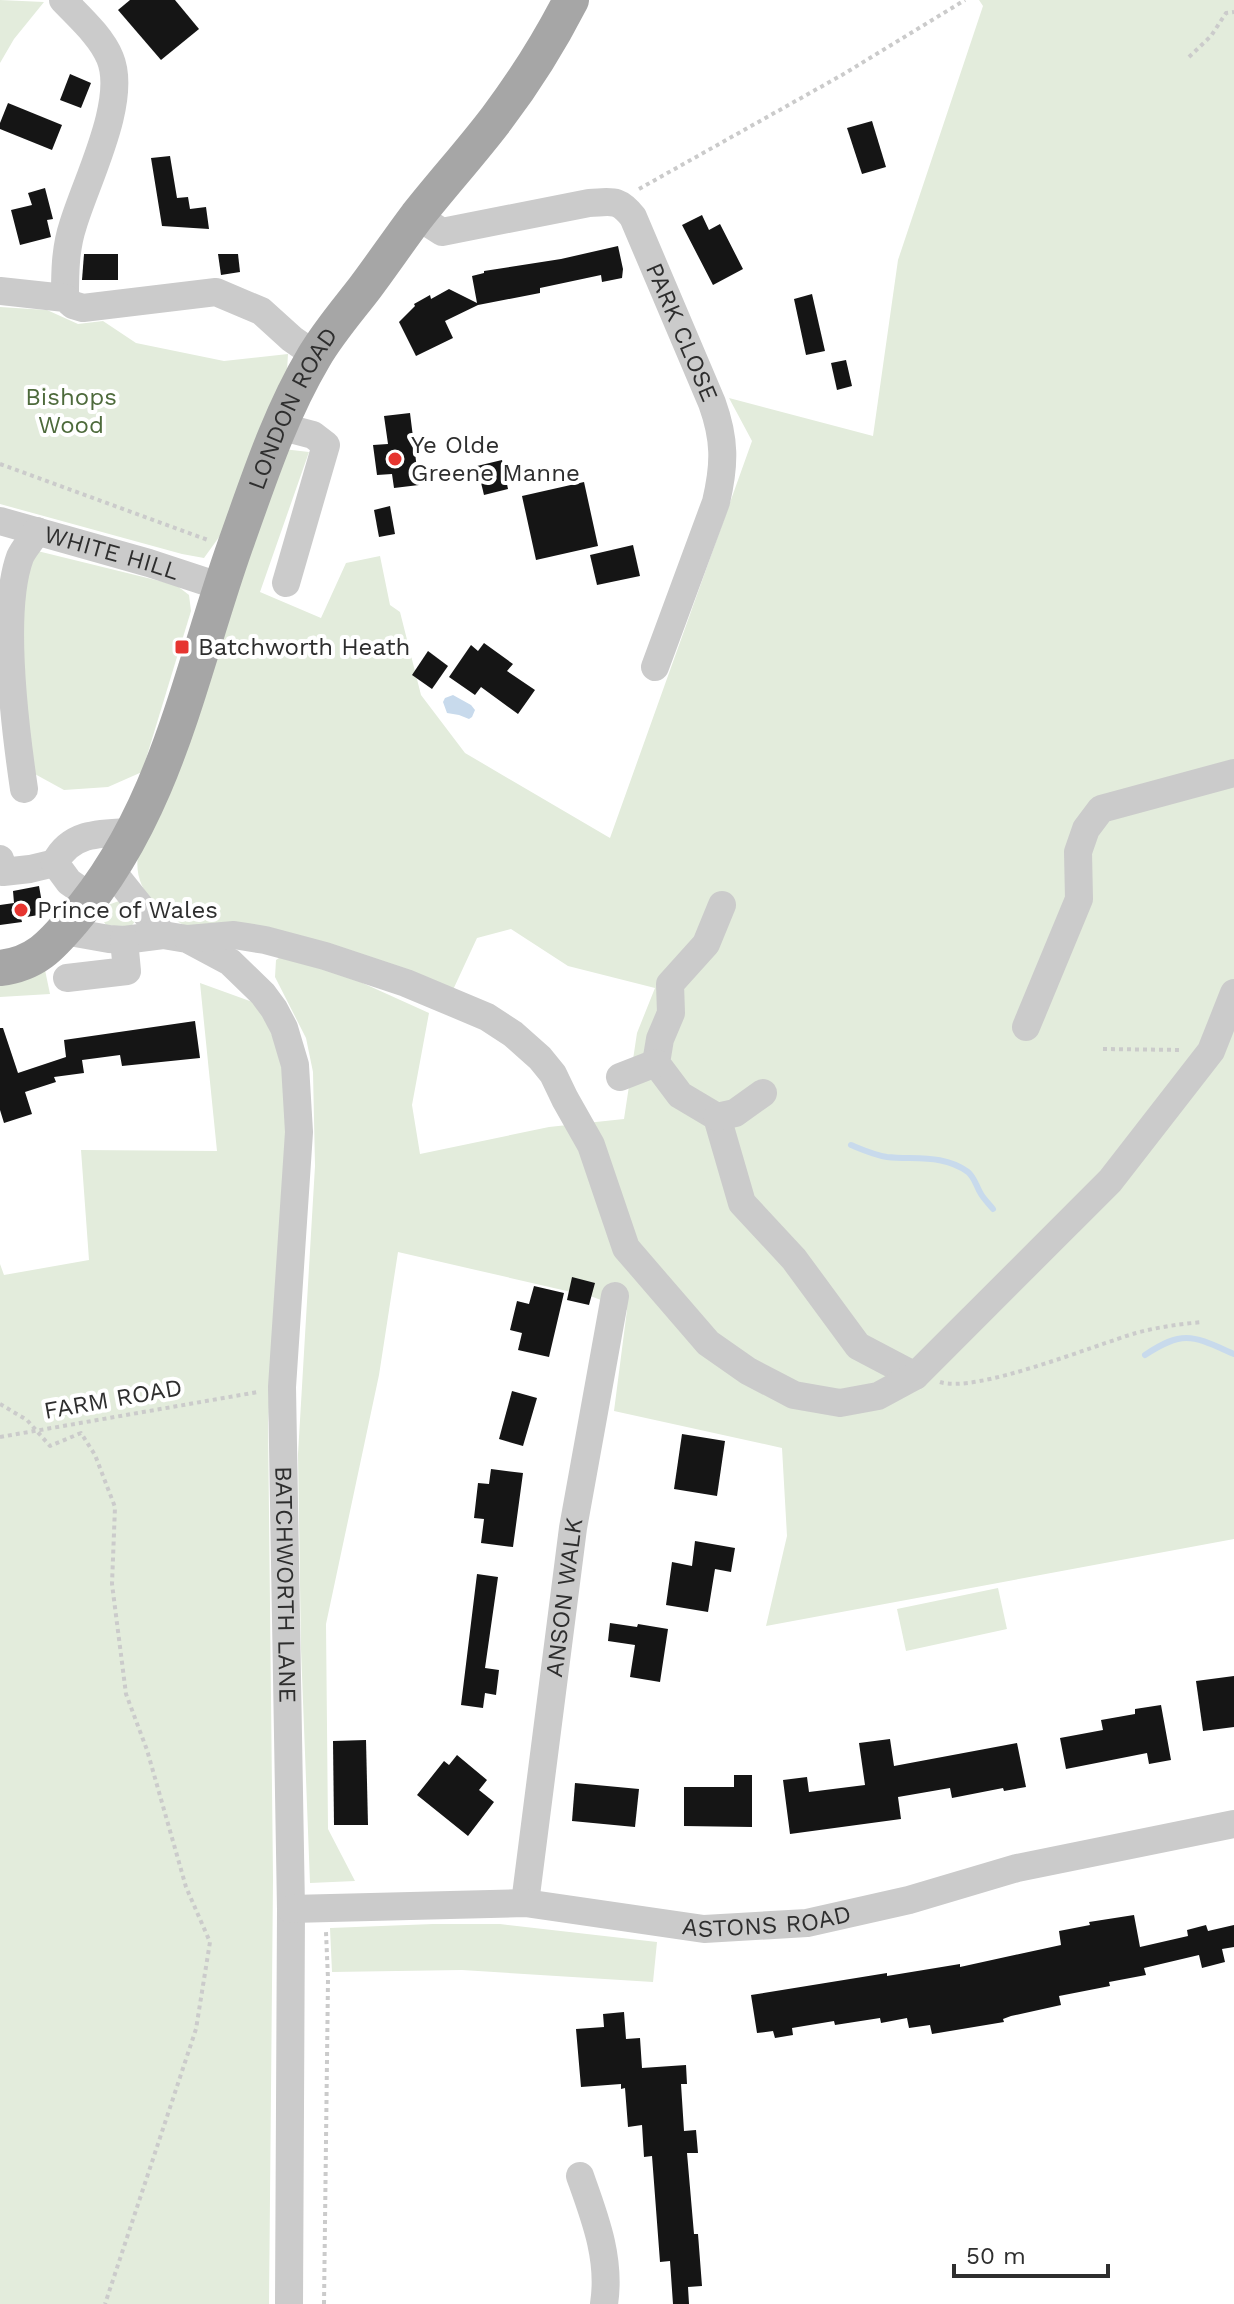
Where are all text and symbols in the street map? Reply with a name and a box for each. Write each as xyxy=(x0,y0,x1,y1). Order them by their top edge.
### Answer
street label: PARK CLOSE xyxy=(640,259,724,406)
street label: LONDON ROAD xyxy=(242,322,343,493)
park label: Bishops Wood xyxy=(25,383,117,439)
place label: Ye Olde Greene Manne xyxy=(411,431,580,487)
marker: Ye Olde Greene Manne xyxy=(386,450,404,468)
street label: WHITE HILL xyxy=(41,520,183,586)
place label: Batchworth Heath xyxy=(198,633,410,661)
marker: Batchworth Heath xyxy=(173,638,191,656)
place label: Prince of Wales xyxy=(37,896,218,924)
marker: Prince of Wales xyxy=(12,901,30,919)
street label: FARM ROAD xyxy=(42,1373,184,1425)
street label: BATCHWORTH LANE xyxy=(269,1466,301,1703)
street label: ANSON WALK xyxy=(540,1515,589,1679)
street label: ASTONS ROAD xyxy=(680,1899,854,1943)
scale bar xyxy=(954,2228,1108,2278)
text: 50 m xyxy=(966,2242,1026,2270)

